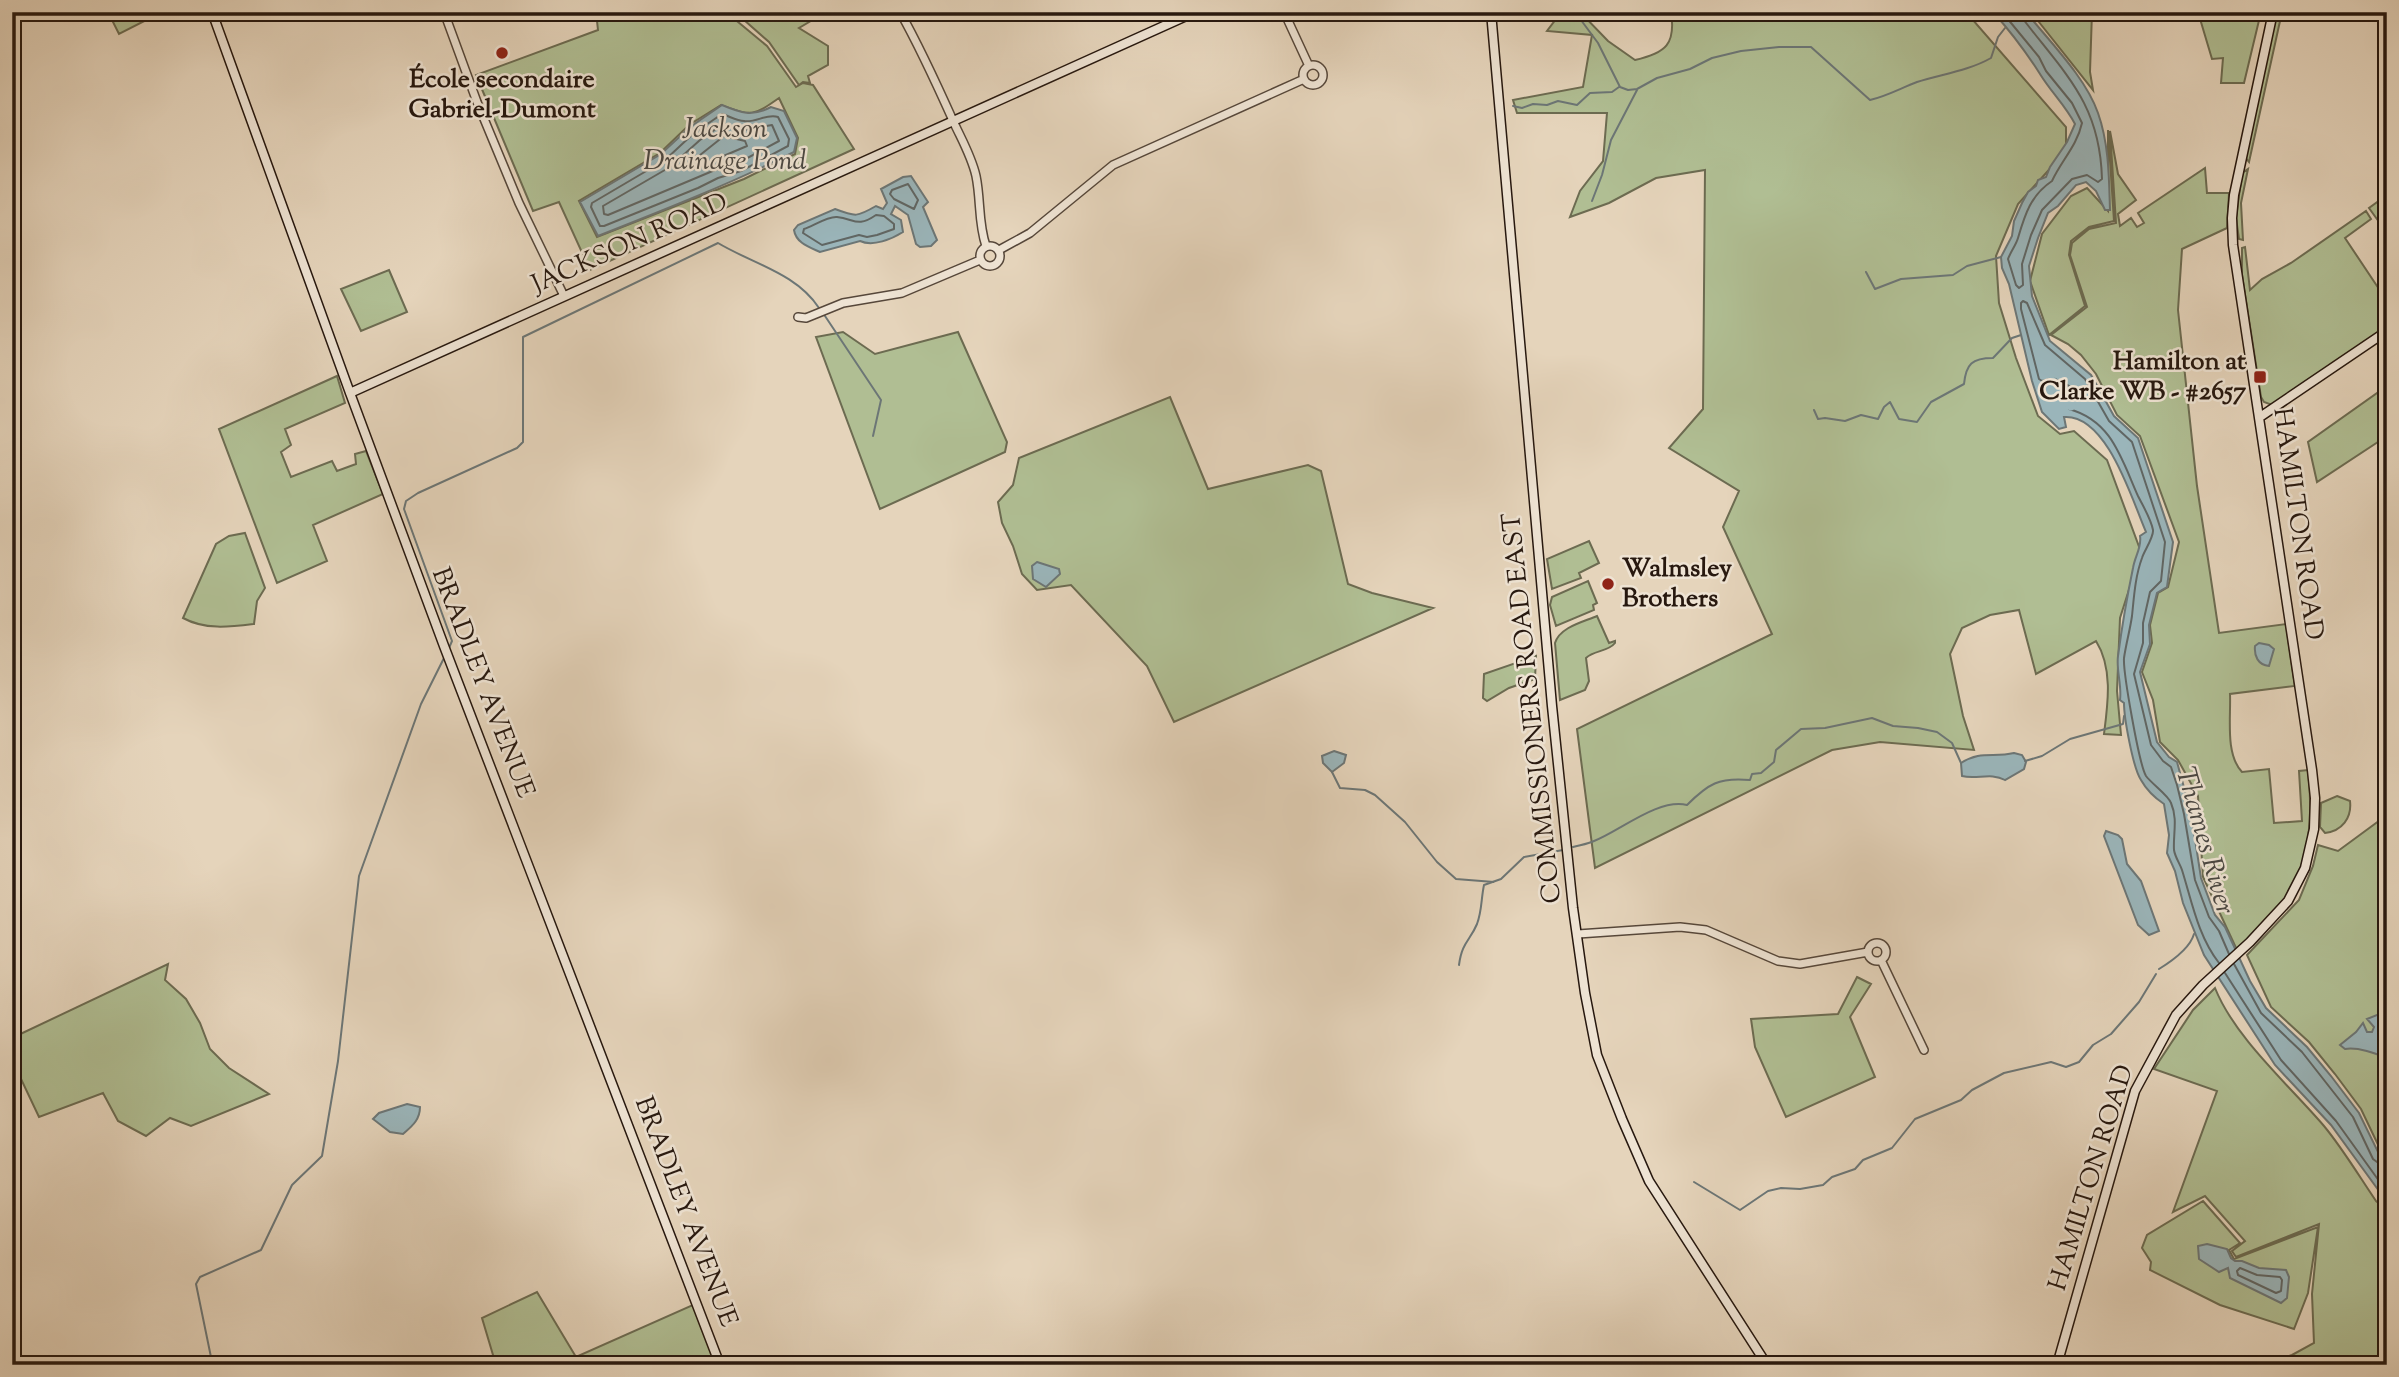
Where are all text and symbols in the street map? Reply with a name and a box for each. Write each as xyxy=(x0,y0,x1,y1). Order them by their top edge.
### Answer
marker: École secondaire Gabriel-Dumont xyxy=(494,45,510,61)
place label: École secondaire Gabriel-Dumont xyxy=(408,62,596,129)
water label: Jackson Drainage Pond xyxy=(643,110,807,182)
street label: JACKSON ROAD xyxy=(524,184,734,305)
place label: Hamilton at Clarke WB - #2657 xyxy=(2039,344,2246,411)
marker: Hamilton at Clarke WB - #2657 xyxy=(2252,369,2268,385)
street label: HAMILTON ROAD xyxy=(2262,405,2332,643)
street label: COMMISSIONERS ROAD EAST xyxy=(1494,511,1572,905)
place label: Walmsley Brothers xyxy=(1622,551,1732,618)
street label: BRADLEY AVENUE xyxy=(421,562,543,804)
marker: Walmsley Brothers xyxy=(1600,576,1616,592)
water label: Thames River xyxy=(2164,763,2244,920)
street label: HAMILTON ROAD xyxy=(2040,1061,2144,1295)
street label: BRADLEY AVENUE xyxy=(624,1091,746,1333)

